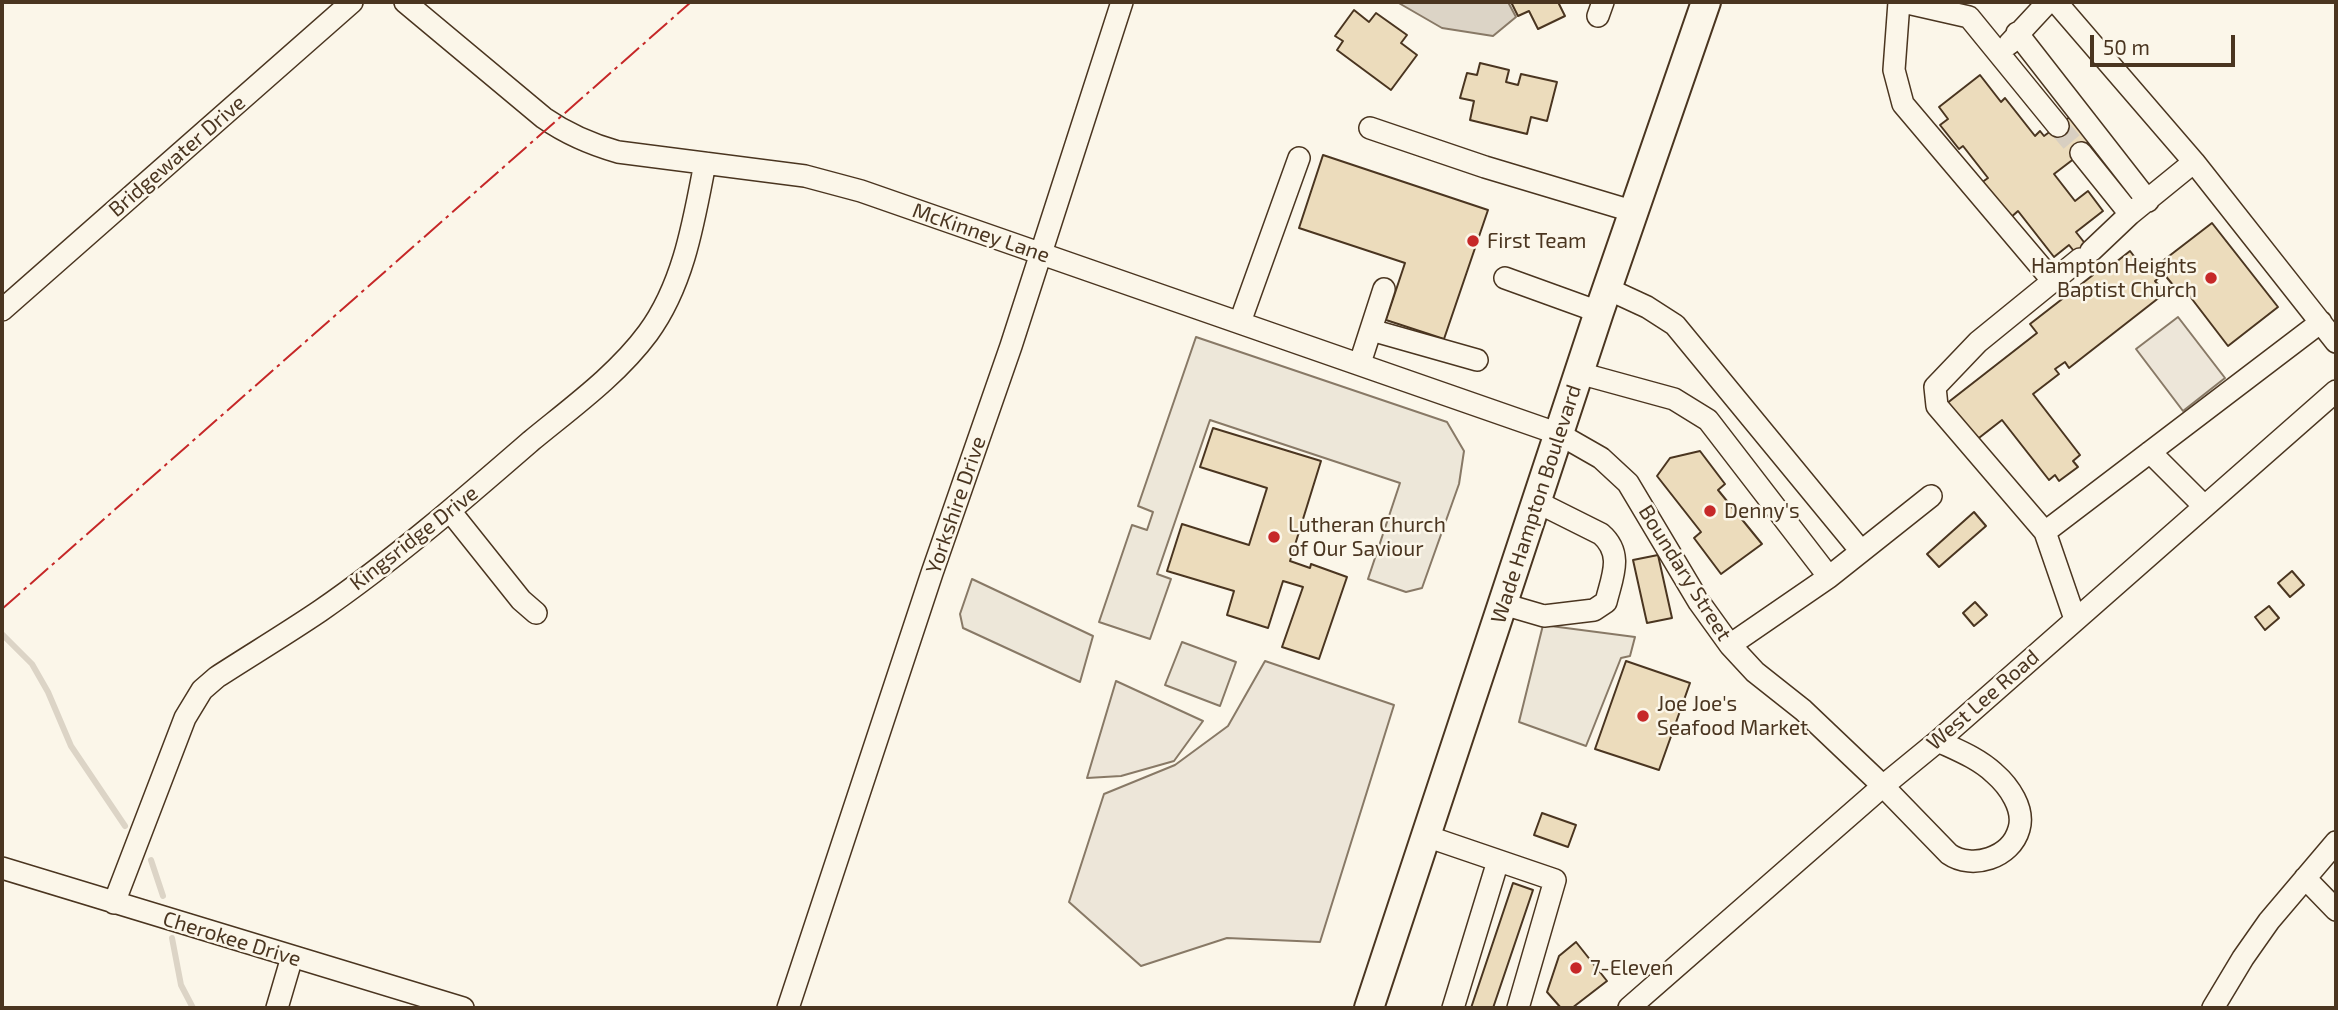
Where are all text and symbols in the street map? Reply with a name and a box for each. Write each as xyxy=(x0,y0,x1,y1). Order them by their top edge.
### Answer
scale bar xyxy=(2093,21,2238,65)
text: 50 m xyxy=(2103,34,2150,59)
street label: Bridgewater Drive xyxy=(104,90,250,222)
street label: McKinney Lane xyxy=(909,198,1053,268)
place label: First Team xyxy=(1487,228,1586,254)
marker: First Team xyxy=(1465,233,1481,249)
place label: Hampton Heights Baptist Church xyxy=(2031,253,2197,303)
marker: Hampton Heights Baptist Church xyxy=(2203,270,2219,286)
street label: Wade Hampton Boulevard xyxy=(1486,382,1586,626)
street label: Yorkshire Drive xyxy=(921,433,991,577)
street label: Kingsridge Drive xyxy=(345,480,483,596)
place label: Denny's xyxy=(1724,498,1800,524)
street label: Boundary Street xyxy=(1633,500,1737,646)
marker: Denny's xyxy=(1702,503,1718,519)
place label: Lutheran Church of Our Saviour xyxy=(1288,512,1446,562)
marker: Lutheran Church of Our Saviour xyxy=(1266,529,1282,545)
street label: West Lee Road xyxy=(1922,644,2044,756)
place label: Joe Joe's Seafood Market xyxy=(1657,691,1808,741)
marker: Joe Joe's Seafood Market xyxy=(1635,708,1651,724)
street label: Cherokee Drive xyxy=(160,906,304,972)
place label: 7-Eleven xyxy=(1590,955,1673,981)
marker: 7-Eleven xyxy=(1568,960,1584,976)

